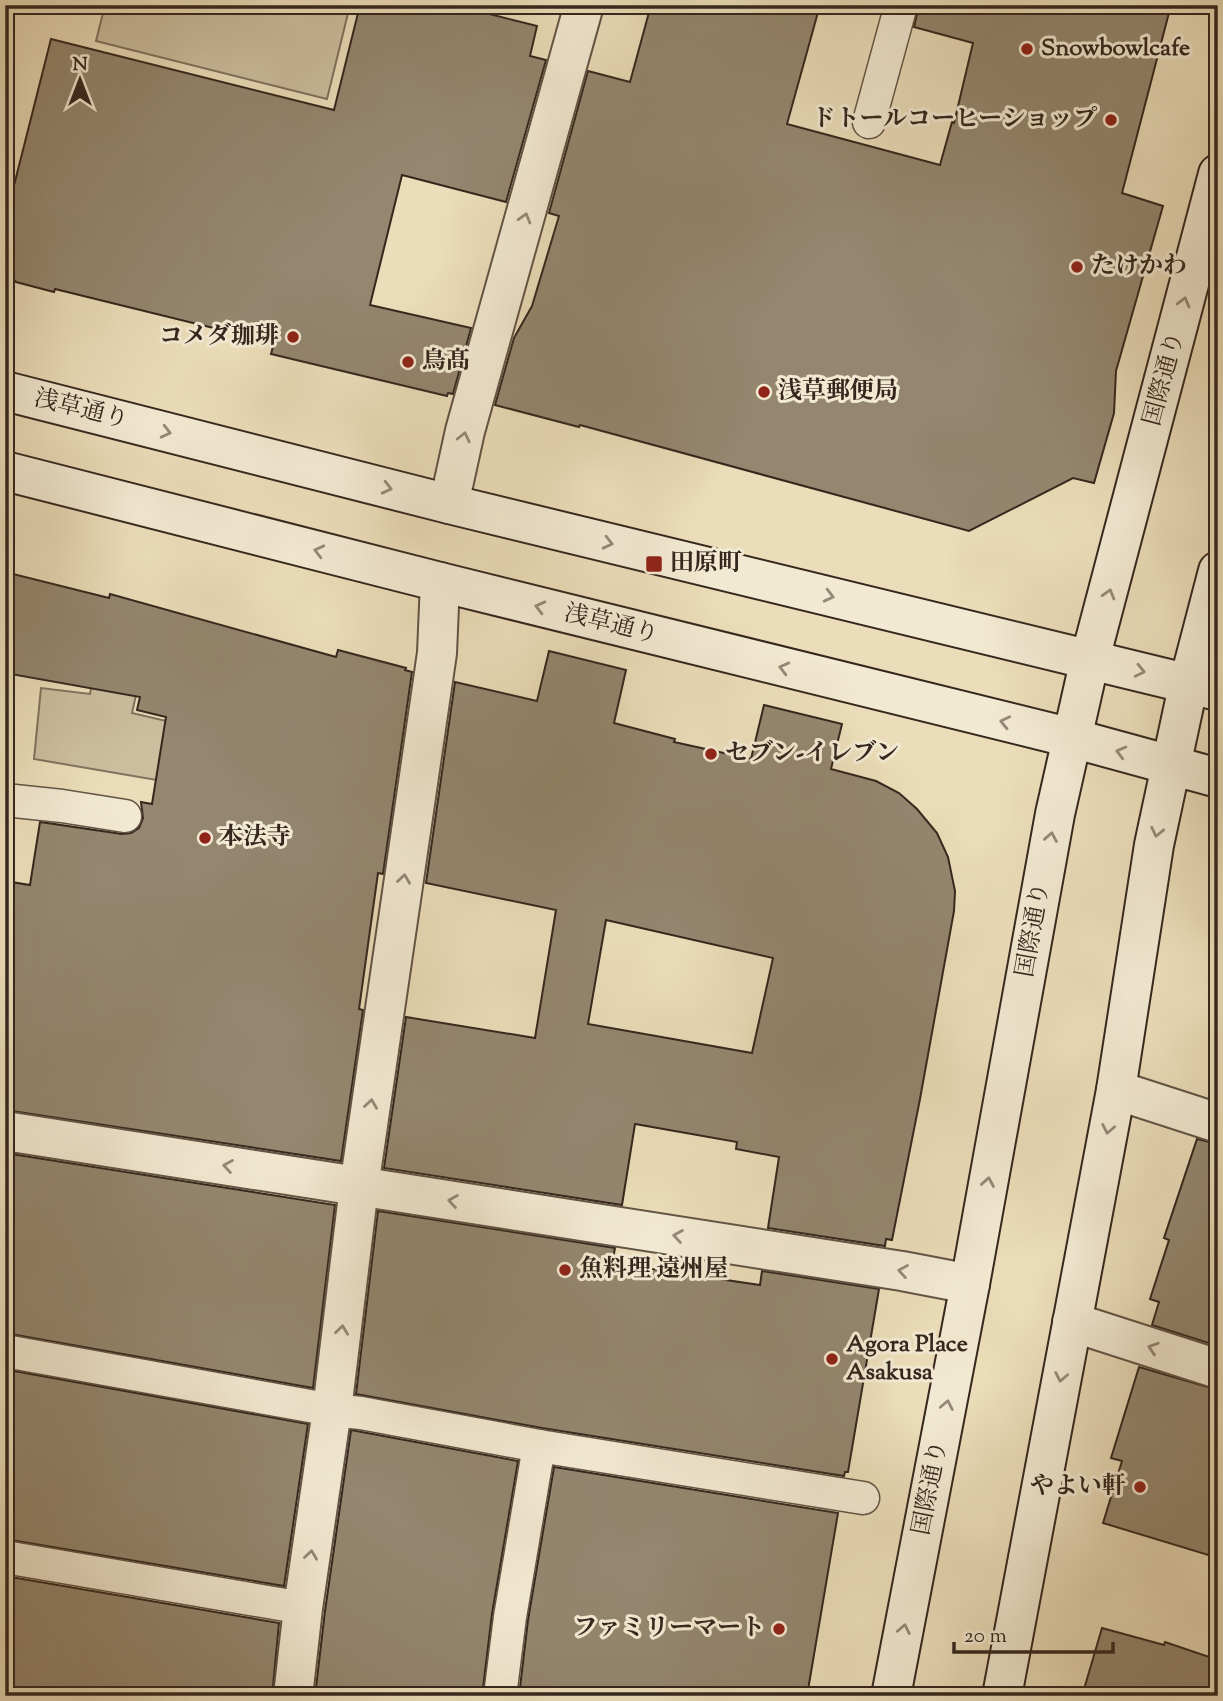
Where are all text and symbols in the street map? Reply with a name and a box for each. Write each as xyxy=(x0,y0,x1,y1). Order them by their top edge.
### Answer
place label: Snowbowlcafe xyxy=(1041,32,1190,66)
marker: Snowbowlcafe xyxy=(1019,41,1035,57)
north arrow xyxy=(46,46,116,116)
text: N xyxy=(72,52,88,79)
place label: ドトールコーヒーショップ xyxy=(811,103,1098,137)
marker: ドトールコーヒーショップ xyxy=(1103,112,1119,128)
one-way arrow xyxy=(516,212,531,224)
place label: たけかわ xyxy=(1091,250,1187,284)
marker: たけかわ xyxy=(1069,259,1085,275)
one-way arrow xyxy=(1176,296,1191,308)
place label: コメダ珈琲 xyxy=(159,320,279,354)
street label: 国際通り xyxy=(1136,328,1194,430)
marker: コメダ珈琲 xyxy=(285,329,301,345)
place label: 鳥髙 xyxy=(422,345,470,379)
marker: 鳥髙 xyxy=(400,354,416,370)
place label: 浅草郵便局 xyxy=(778,375,898,409)
street label: 浅草通り xyxy=(30,382,132,438)
marker: 浅草郵便局 xyxy=(756,384,772,400)
one-way arrow xyxy=(160,424,172,438)
one-way arrow xyxy=(455,432,470,444)
one-way arrow xyxy=(381,480,393,494)
one-way arrow xyxy=(602,535,614,549)
one-way arrow xyxy=(313,545,325,559)
place label: 田原町 xyxy=(670,547,742,581)
marker: 田原町 xyxy=(644,554,664,574)
one-way arrow xyxy=(823,588,835,602)
one-way arrow xyxy=(1100,588,1115,600)
street label: 浅草通り xyxy=(560,597,662,653)
one-way arrow xyxy=(534,601,546,615)
one-way arrow xyxy=(778,662,790,676)
one-way arrow xyxy=(1133,663,1145,677)
one-way arrow xyxy=(999,716,1011,730)
place label: セブン-イレブン xyxy=(725,737,899,771)
marker: セブン-イレブン xyxy=(703,746,719,762)
one-way arrow xyxy=(1115,746,1127,761)
place label: 本法寺 xyxy=(219,821,291,855)
one-way arrow xyxy=(1150,826,1165,838)
marker: 本法寺 xyxy=(197,830,213,846)
one-way arrow xyxy=(1043,831,1058,843)
one-way arrow xyxy=(396,873,411,885)
street label: 国際通り xyxy=(1009,880,1059,980)
one-way arrow xyxy=(363,1098,378,1110)
one-way arrow xyxy=(1101,1124,1116,1135)
one-way arrow xyxy=(222,1159,234,1174)
one-way arrow xyxy=(980,1176,995,1188)
one-way arrow xyxy=(447,1194,459,1209)
one-way arrow xyxy=(672,1229,684,1244)
place label: 魚料理 遠州屋 xyxy=(579,1253,728,1287)
marker: 魚料理 遠州屋 xyxy=(557,1262,573,1278)
one-way arrow xyxy=(897,1264,909,1279)
one-way arrow xyxy=(334,1324,349,1336)
place label: Agora Place Asakusa xyxy=(846,1328,968,1390)
one-way arrow xyxy=(1147,1342,1159,1356)
marker: Agora Place Asakusa xyxy=(824,1351,840,1367)
one-way arrow xyxy=(1055,1371,1070,1383)
one-way arrow xyxy=(938,1399,953,1411)
street label: 国際通り xyxy=(905,1438,957,1538)
place label: やよい軒 xyxy=(1030,1470,1126,1504)
marker: やよい軒 xyxy=(1132,1479,1148,1495)
one-way arrow xyxy=(303,1549,318,1561)
scale bar xyxy=(954,1610,1113,1654)
place label: ファミリーマート xyxy=(573,1612,765,1646)
marker: ファミリーマート xyxy=(771,1621,787,1637)
text: 20 m xyxy=(964,1622,1007,1652)
one-way arrow xyxy=(896,1623,911,1635)

